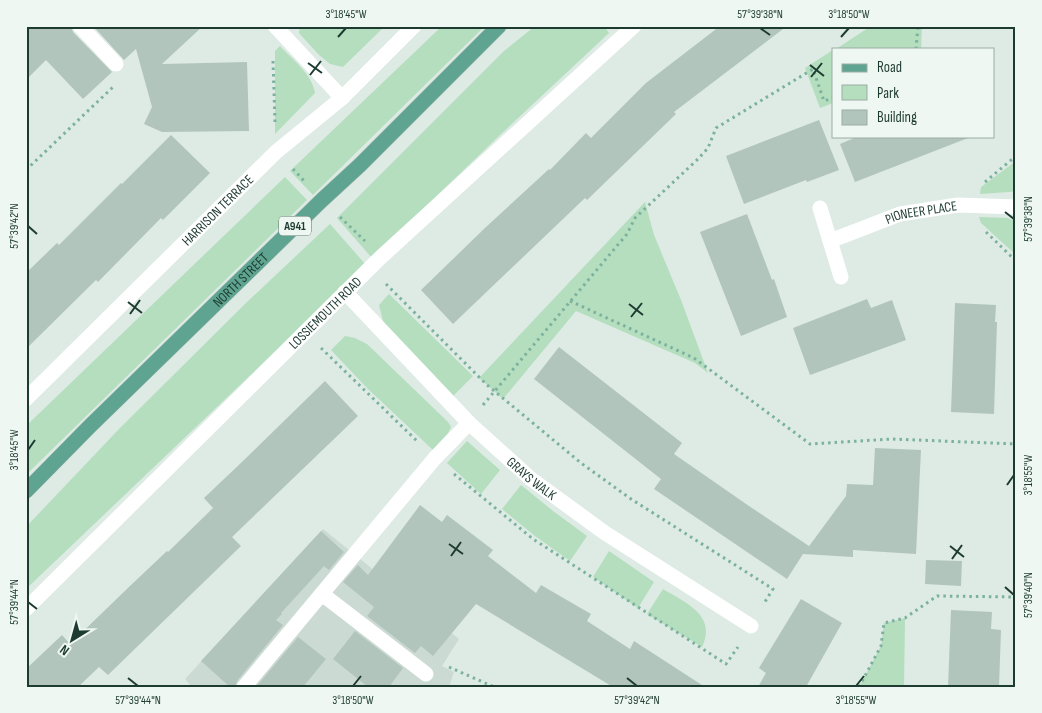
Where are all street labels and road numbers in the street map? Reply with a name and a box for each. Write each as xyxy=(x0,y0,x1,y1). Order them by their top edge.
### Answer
street label: HARRISON TERRACE xyxy=(178,171,257,249)
street label: PIONEER PLACE xyxy=(883,197,958,227)
road number: A941 xyxy=(279,217,311,236)
street label: NORTH STREET xyxy=(209,249,272,310)
street label: LOSSIEMOUTH ROAD xyxy=(285,273,365,352)
street label: GRAYS WALK xyxy=(503,453,560,504)

